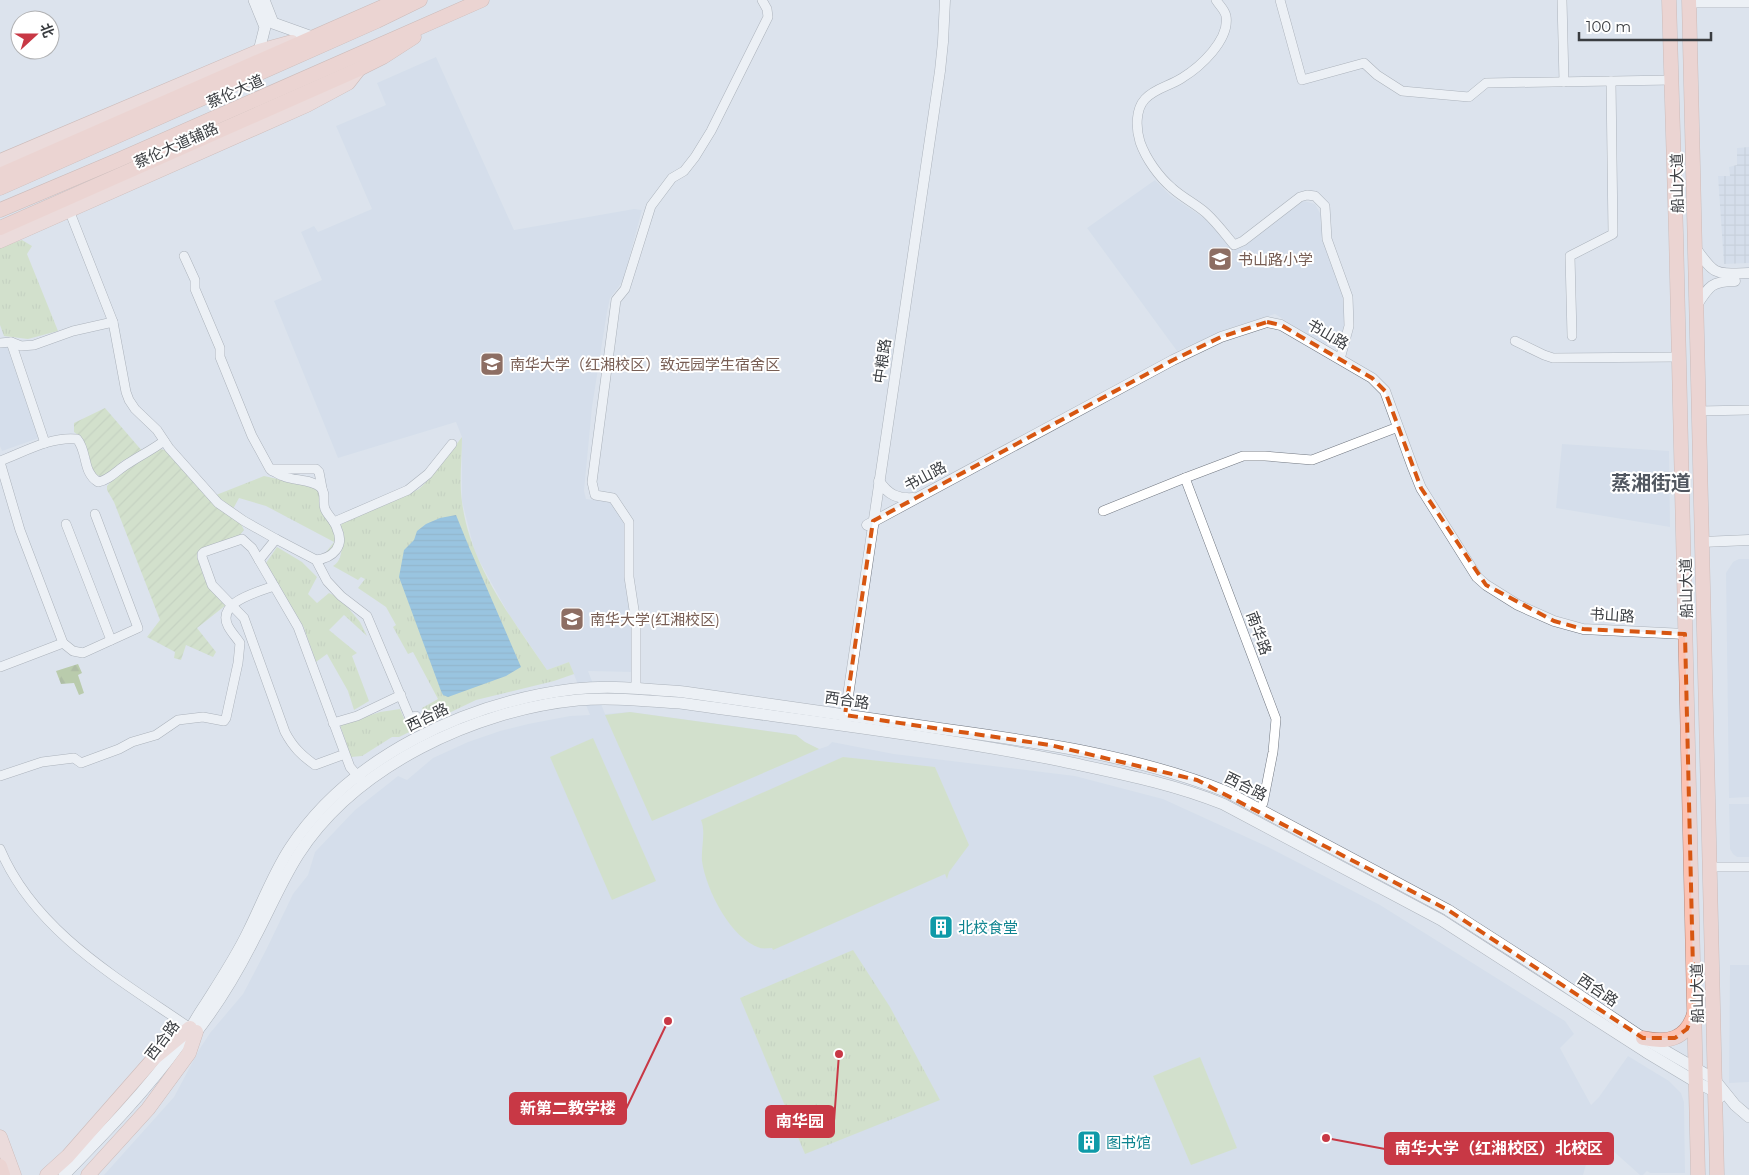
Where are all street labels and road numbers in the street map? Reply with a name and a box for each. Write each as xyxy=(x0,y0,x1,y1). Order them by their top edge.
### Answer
street label: 蔡伦大道 xyxy=(204,70,266,112)
street label: 蔡伦大道辅路 xyxy=(131,118,221,172)
street label: 船山大道 xyxy=(1667,153,1687,213)
street label: 书山路 xyxy=(1304,315,1352,353)
street label: 中粮路 xyxy=(869,337,895,385)
street label: 书山路 xyxy=(901,457,949,495)
street label: 船山大道 xyxy=(1676,558,1696,618)
street label: 书山路 xyxy=(1589,604,1635,626)
street label: 南华路 xyxy=(1242,609,1276,657)
street label: 西合路 xyxy=(823,687,871,713)
street label: 西合路 xyxy=(403,699,451,735)
street label: 西合路 xyxy=(1222,768,1270,804)
street label: 船山大道 xyxy=(1687,963,1707,1023)
street label: 西合路 xyxy=(1574,970,1622,1010)
street label: 西合路 xyxy=(141,1016,183,1064)

